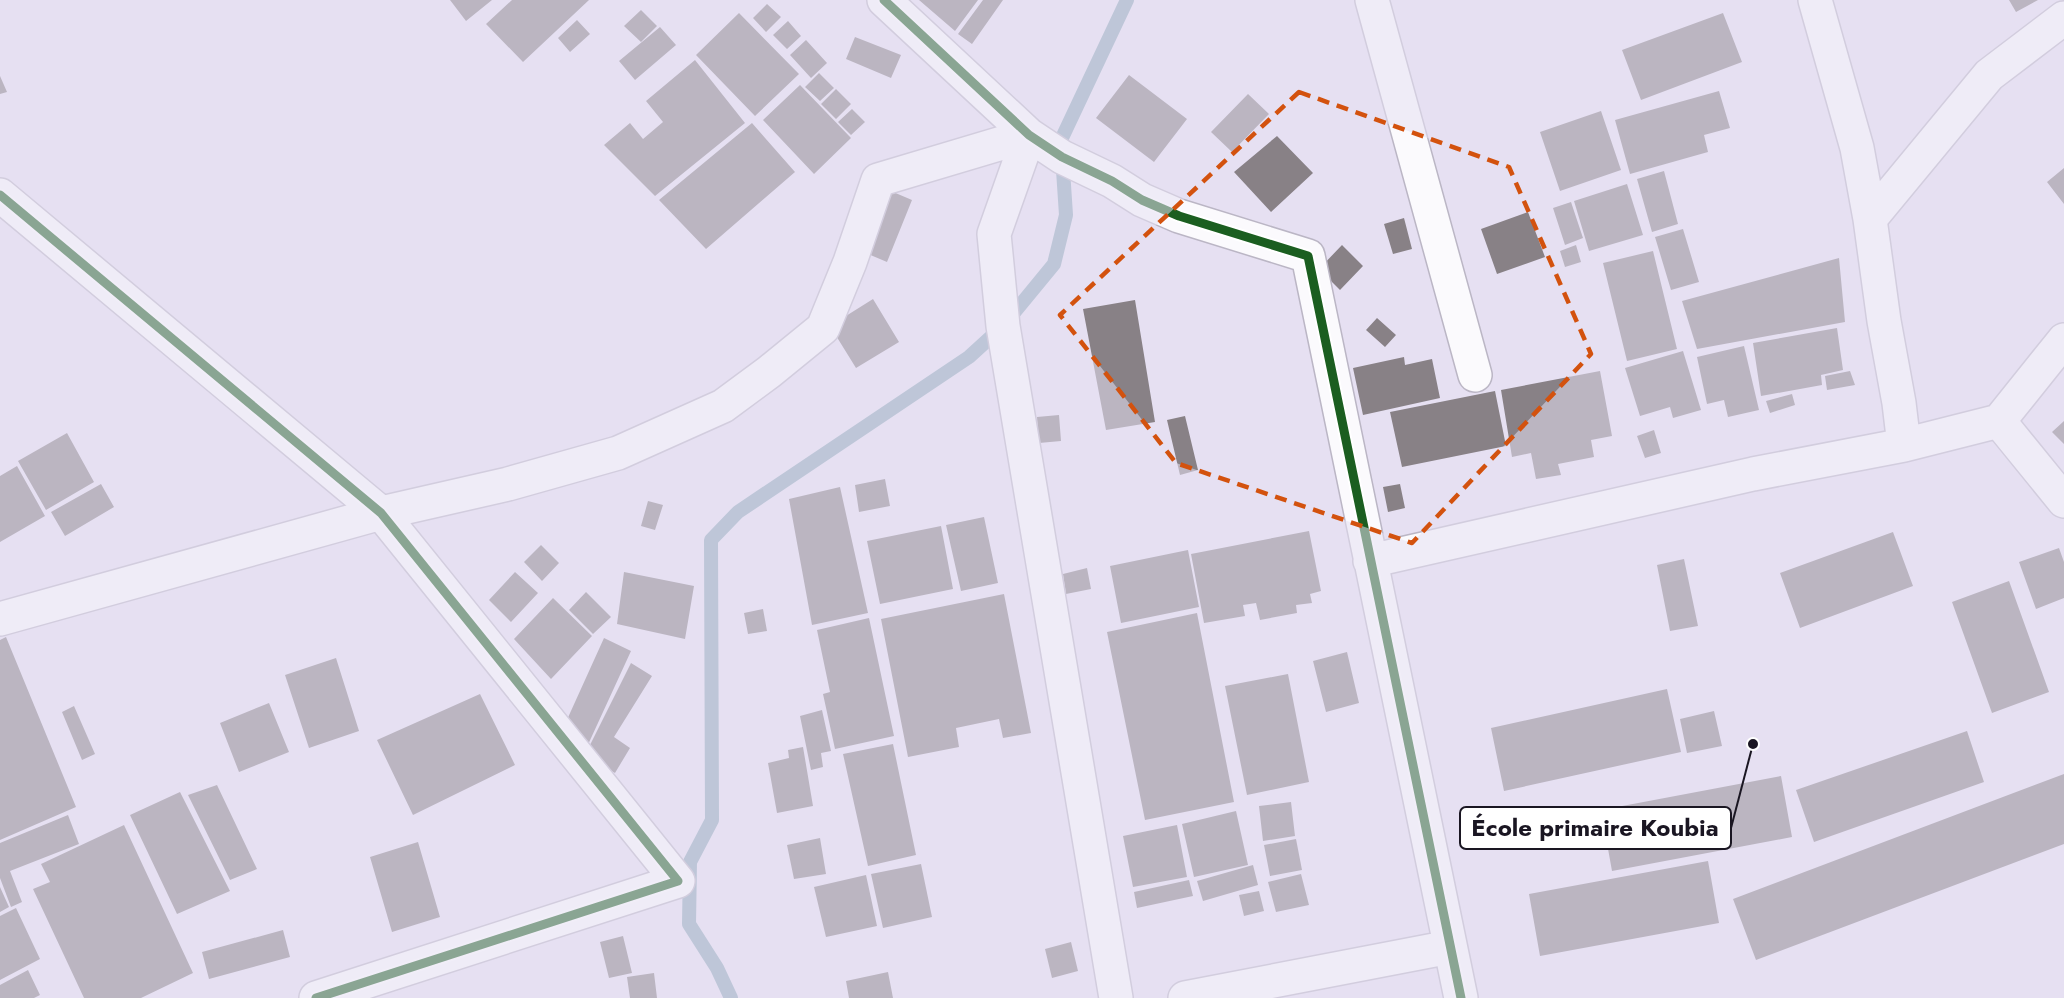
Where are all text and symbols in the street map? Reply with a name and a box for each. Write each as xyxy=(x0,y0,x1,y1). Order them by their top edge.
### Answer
callout: École primaire Koubia xyxy=(1460,807,1731,849)
text: École primaire Koubia xyxy=(1471,810,1719,845)

